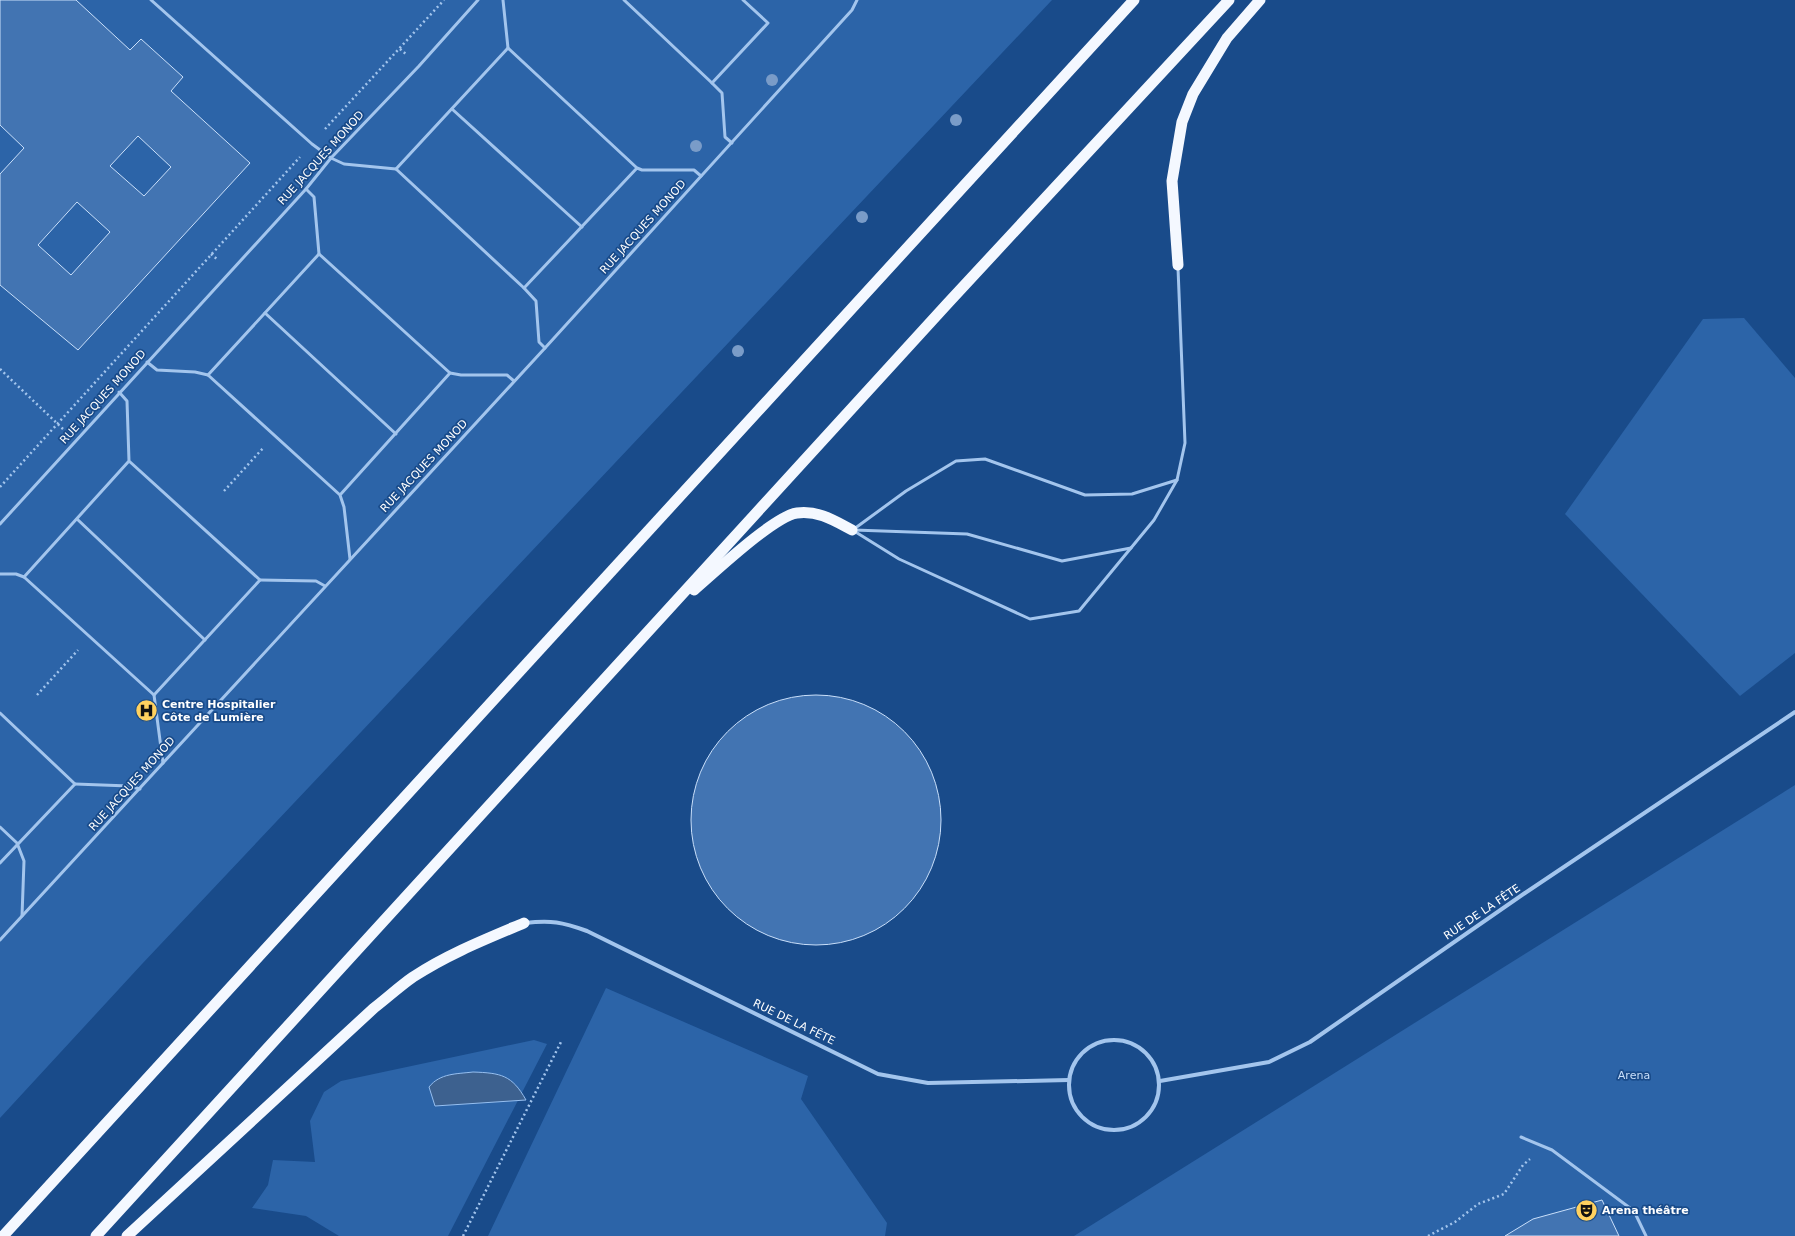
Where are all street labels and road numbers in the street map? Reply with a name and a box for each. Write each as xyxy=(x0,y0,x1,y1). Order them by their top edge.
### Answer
street label: RUE JACQUES MONOD xyxy=(275,108,367,208)
street label: RUE JACQUES MONOD xyxy=(597,177,689,277)
street label: RUE JACQUES MONOD xyxy=(57,347,149,447)
street label: RUE JACQUES MONOD xyxy=(378,417,470,515)
street label: RUE JACQUES MONOD xyxy=(86,734,178,834)
street label: RUE DE LA FÊTE xyxy=(1441,882,1523,942)
street label: RUE DE LA FÊTE xyxy=(751,997,837,1047)

